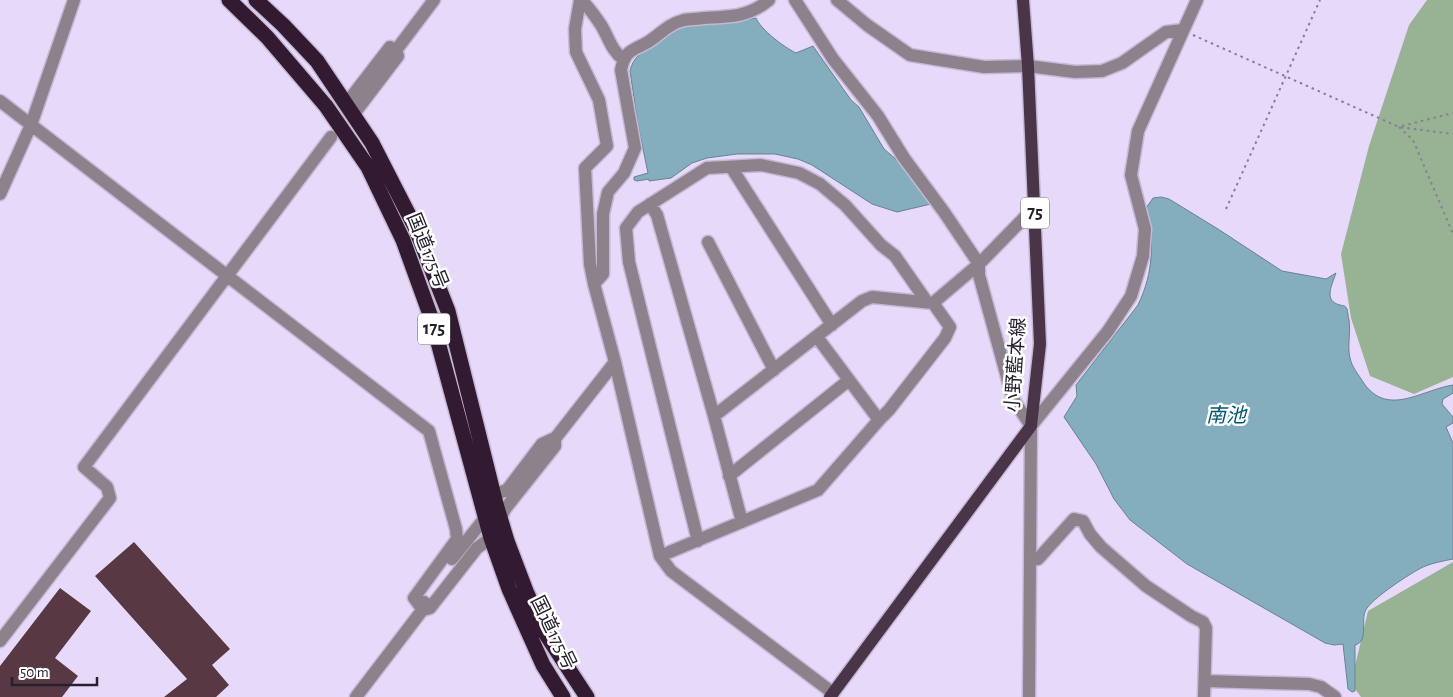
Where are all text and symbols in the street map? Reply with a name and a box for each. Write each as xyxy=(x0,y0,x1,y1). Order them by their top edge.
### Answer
road number: 75 xyxy=(1021,198,1049,228)
street label: 国道175号 xyxy=(403,210,452,291)
road number: 175 xyxy=(418,314,450,344)
street label: 小野藍本線 xyxy=(1001,317,1029,413)
water label: 南池 xyxy=(1206,405,1248,426)
street label: 国道175号 xyxy=(527,593,580,673)
scale bar xyxy=(12,654,98,686)
text: 50 m xyxy=(20,665,49,680)

